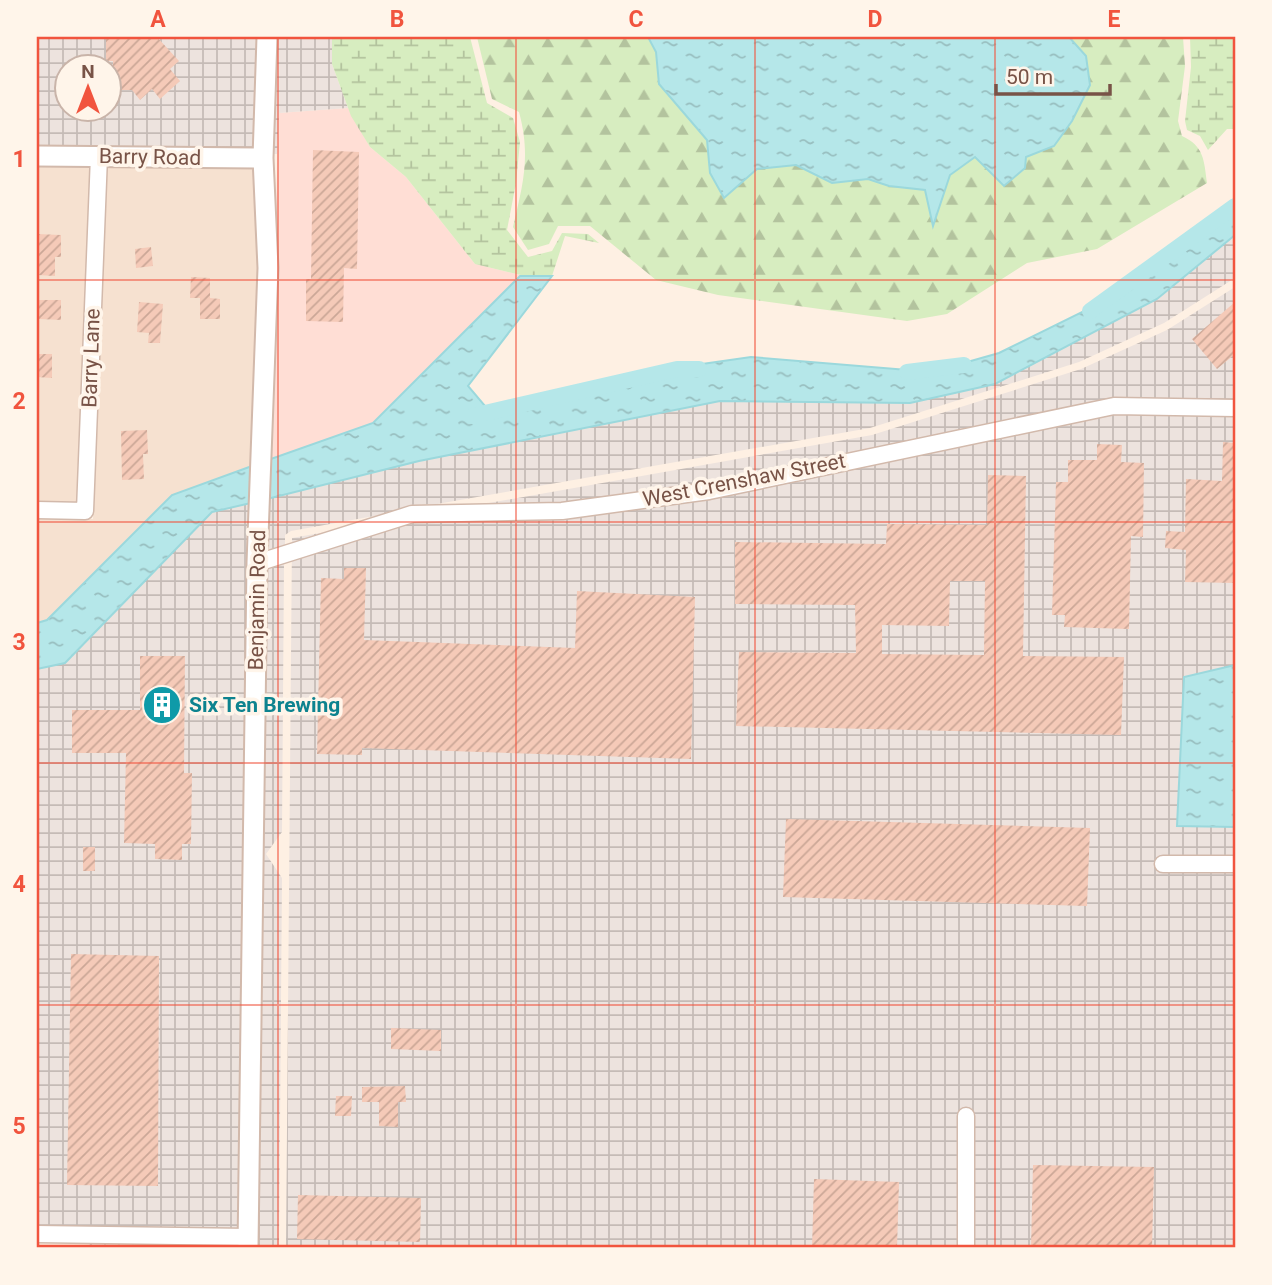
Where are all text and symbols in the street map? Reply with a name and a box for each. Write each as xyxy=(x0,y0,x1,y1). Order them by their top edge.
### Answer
text: A xyxy=(150,6,166,33)
text: B xyxy=(390,6,404,33)
text: C xyxy=(628,6,644,33)
text: D xyxy=(868,6,882,33)
text: E xyxy=(1108,6,1121,33)
north arrow xyxy=(52,52,122,122)
scale bar xyxy=(996,52,1109,96)
text: N xyxy=(81,60,95,83)
text: 50 m xyxy=(1006,65,1053,89)
street label: Barry Road xyxy=(99,144,201,170)
text: 1 xyxy=(12,146,26,173)
street label: Barry Lane xyxy=(77,308,105,408)
text: 2 xyxy=(12,388,26,415)
street label: West Crenshaw Street xyxy=(641,449,847,511)
street label: Benjamin Road xyxy=(244,529,270,671)
text: 3 xyxy=(12,629,26,656)
building icon: Six Ten Brewing xyxy=(141,684,183,726)
place label: Six Ten Brewing xyxy=(189,693,340,717)
text: 4 xyxy=(12,871,26,898)
text: 5 xyxy=(12,1113,26,1140)

